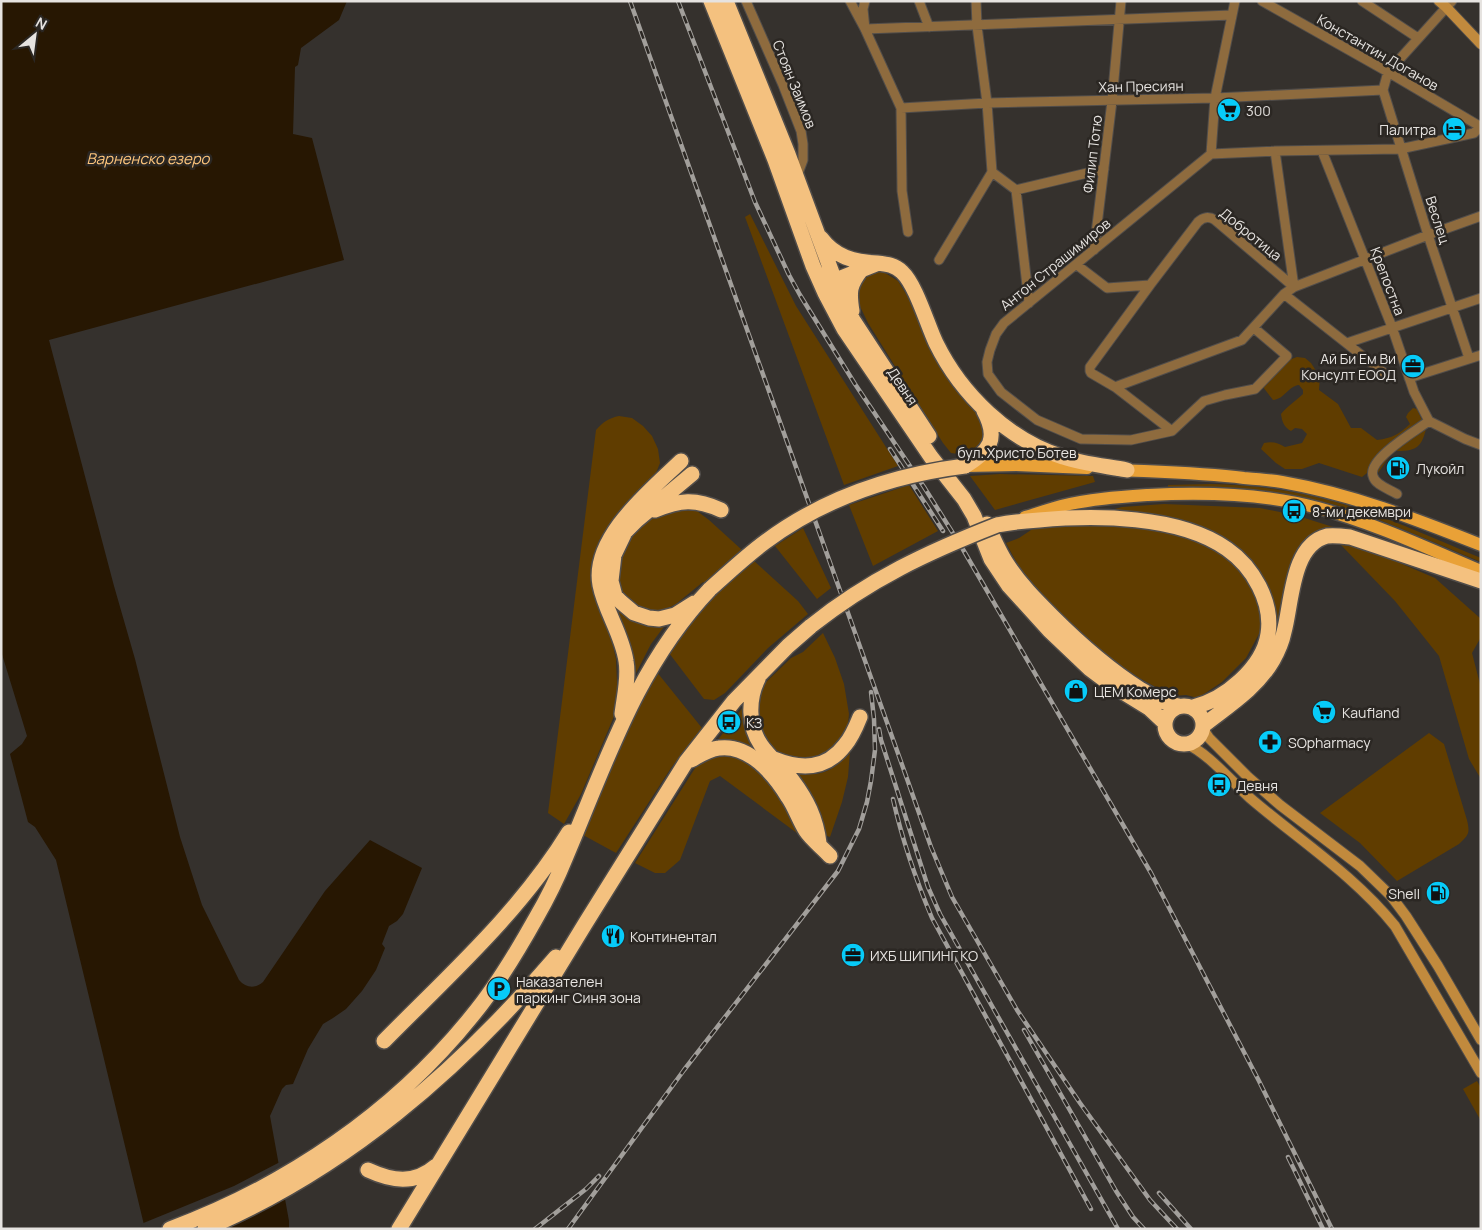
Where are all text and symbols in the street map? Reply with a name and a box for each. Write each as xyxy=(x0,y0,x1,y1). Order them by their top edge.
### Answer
street label: Константин Доганов xyxy=(1314,9,1443,95)
north arrow xyxy=(10,10,60,60)
text: N xyxy=(33,12,51,34)
street label: Стоян Заимов xyxy=(769,37,822,131)
street label: Хан Пресиян xyxy=(1098,76,1184,96)
supermarket icon: 300 xyxy=(1216,97,1242,123)
place label: 300 xyxy=(1246,101,1271,120)
street label: Филип Тотю xyxy=(1078,114,1106,194)
hotel icon: Палитра xyxy=(1441,116,1467,142)
place label: Палитра xyxy=(1379,120,1436,139)
water label: Варненско езеро xyxy=(87,148,211,169)
street label: Веслец xyxy=(1421,194,1455,247)
street label: Добротица xyxy=(1216,203,1286,265)
street label: Антон Страшимиров xyxy=(996,213,1115,314)
street label: Крепостна xyxy=(1366,244,1410,318)
place label: Ай Би Ем Ви Консулт ЕООД xyxy=(1301,349,1396,384)
office icon: Ай Би Ем Ви Консулт ЕООД xyxy=(1400,353,1426,379)
street label: Девня xyxy=(883,363,923,409)
street label: бул. Христо Ботев xyxy=(957,443,1077,462)
fuel station icon: Лукойл xyxy=(1385,455,1411,481)
place label: Лукойл xyxy=(1416,459,1464,478)
bus stop icon: 8-ми декември xyxy=(1281,498,1307,524)
place label: 8-ми декември xyxy=(1312,502,1411,521)
shop icon: ЦЕМ Комерс xyxy=(1063,678,1089,704)
place label: ЦЕМ Комерс xyxy=(1094,682,1177,701)
supermarket icon: Kaufland xyxy=(1311,699,1337,725)
place label: Kaufland xyxy=(1342,703,1400,722)
bus stop icon: КЗ xyxy=(716,709,742,735)
place label: КЗ xyxy=(746,713,762,732)
pharmacy icon: SOpharmacy xyxy=(1257,729,1283,755)
place label: SOpharmacy xyxy=(1288,733,1371,752)
bus stop icon: Девня xyxy=(1206,772,1232,798)
place label: Девня xyxy=(1236,776,1278,795)
fuel station icon: Shell xyxy=(1425,880,1451,906)
place label: Shell xyxy=(1388,884,1420,903)
restaurant icon: Континентал xyxy=(600,923,626,949)
place label: Континентал xyxy=(630,927,717,946)
office icon: ИХБ ШИПИНГ КО xyxy=(840,942,866,968)
place label: ИХБ ШИПИНГ КО xyxy=(870,946,978,965)
place label: Наказателен паркинг Синя зона xyxy=(516,972,641,1007)
parking icon: Наказателен паркинг Синя зона xyxy=(486,976,512,1002)

